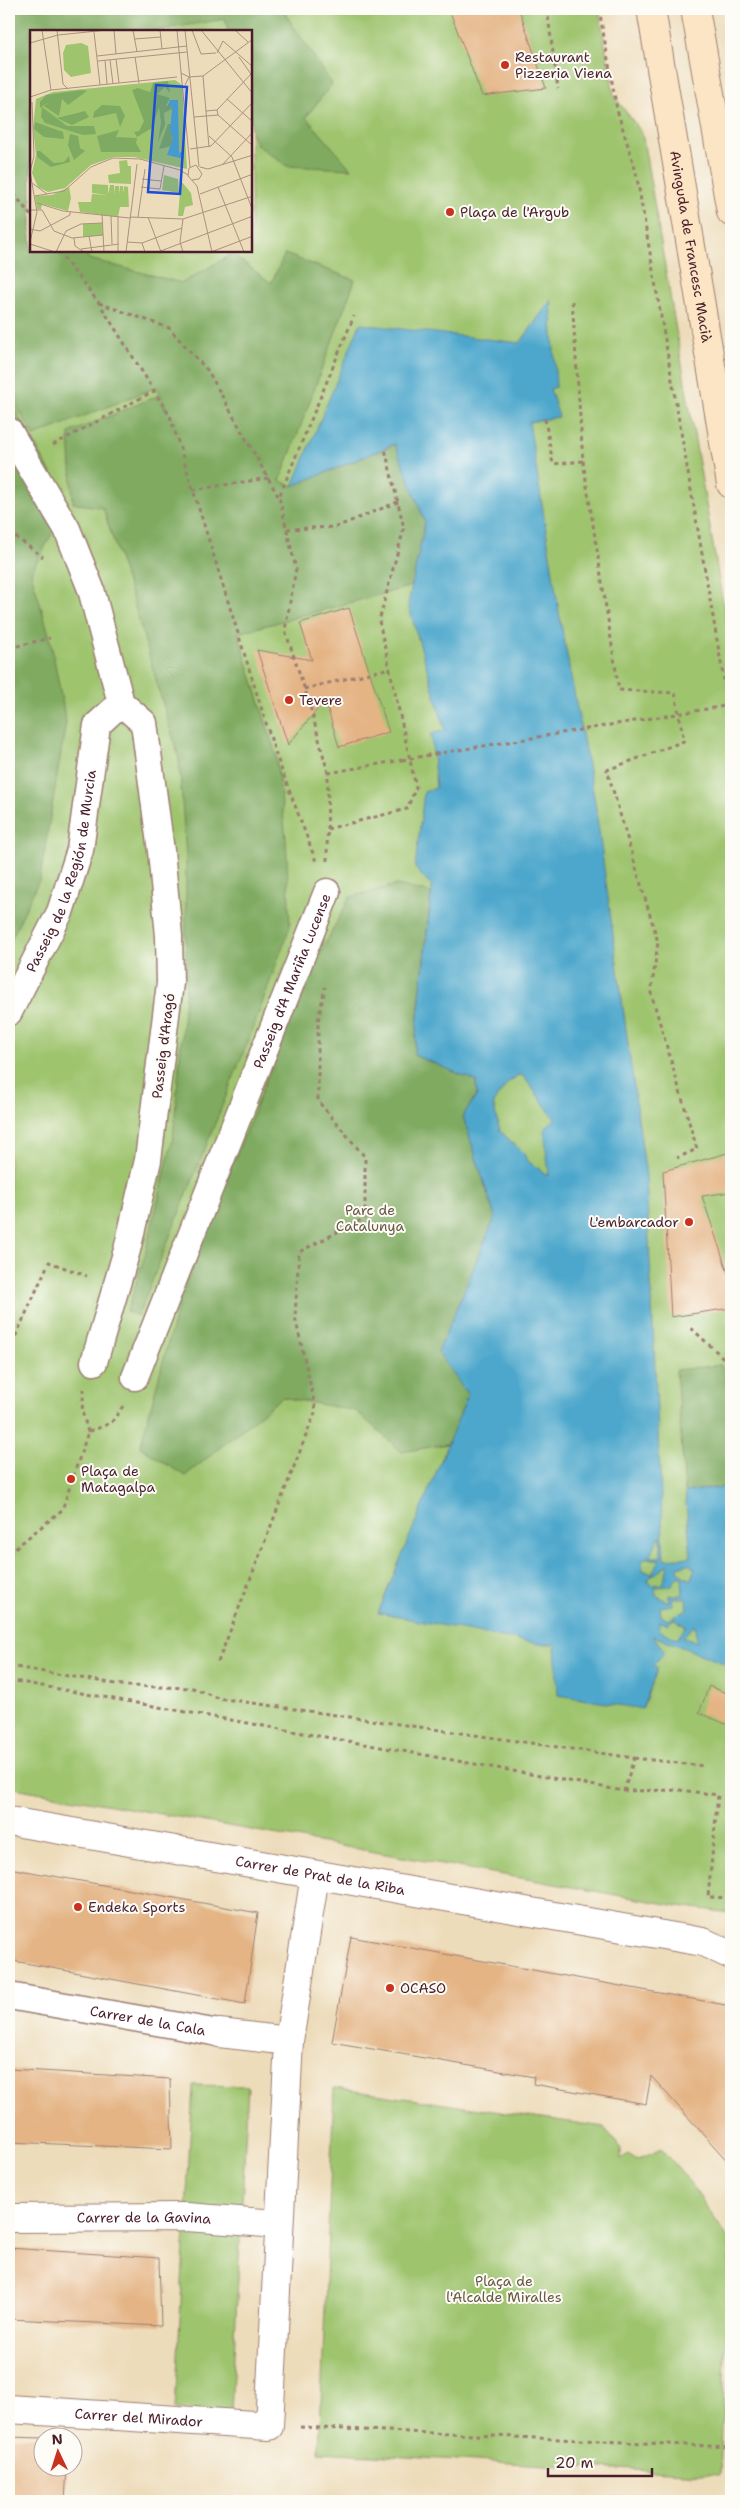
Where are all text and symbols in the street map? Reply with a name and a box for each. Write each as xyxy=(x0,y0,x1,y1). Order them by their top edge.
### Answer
inset map xyxy=(30,30,252,252)
place label: Restaurant Pizzeria Viena xyxy=(515,48,612,82)
marker: Restaurant Pizzeria Viena xyxy=(499,59,511,71)
street label: Avinguda de Francesc Macià xyxy=(666,149,716,344)
place label: Plaça de l'Argub xyxy=(460,203,569,221)
marker: Plaça de l'Argub xyxy=(444,206,456,218)
place label: Tevere xyxy=(299,691,342,709)
marker: Tevere xyxy=(283,694,295,706)
street label: Passeig de la Región de Murcia xyxy=(22,769,100,975)
street label: Passeig d'A Mariña Lucense xyxy=(249,891,335,1071)
street label: Passeig d'Aragó xyxy=(148,992,178,1100)
park label: Parc de Catalunya xyxy=(336,1201,404,1235)
place label: L'embarcador xyxy=(589,1213,679,1231)
marker: L'embarcador xyxy=(683,1216,695,1228)
place label: Plaça de Matagalpa xyxy=(81,1462,156,1496)
marker: Plaça de Matagalpa xyxy=(65,1473,77,1485)
street label: Carrer de Prat de la Riba xyxy=(234,1852,407,1899)
place label: Endeka Sports xyxy=(88,1898,186,1916)
marker: Endeka Sports xyxy=(72,1901,84,1913)
place label: OCASO xyxy=(400,1979,446,1997)
marker: OCASO xyxy=(384,1982,396,1994)
street label: Carrer de la Cala xyxy=(89,2001,207,2040)
street label: Carrer de la Gavina xyxy=(77,2208,212,2228)
park label: Plaça de l'Alcalde Miralles xyxy=(446,2272,562,2306)
street label: Carrer del Mirador xyxy=(74,2404,204,2431)
north arrow xyxy=(32,2428,82,2478)
text: N xyxy=(51,2430,63,2448)
scale bar xyxy=(548,2445,651,2477)
text: 20 m xyxy=(555,2453,594,2473)

